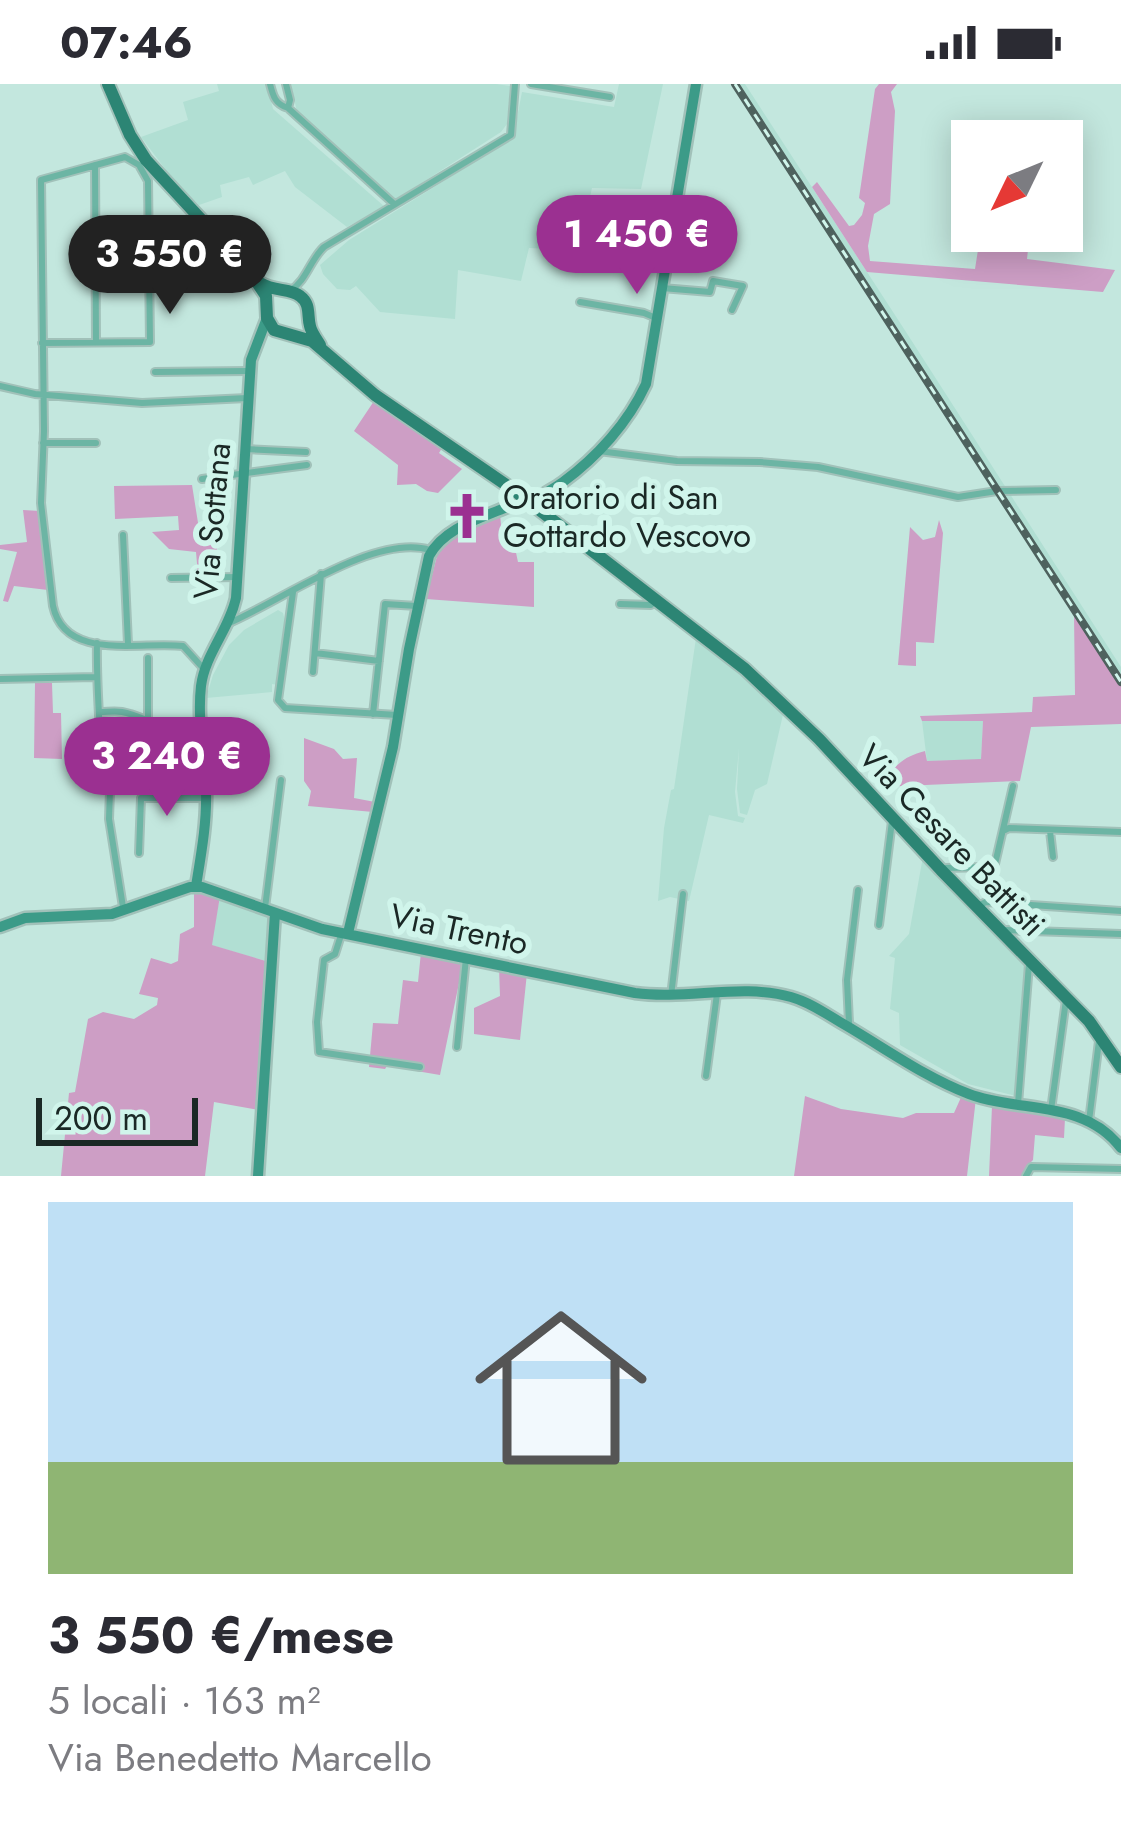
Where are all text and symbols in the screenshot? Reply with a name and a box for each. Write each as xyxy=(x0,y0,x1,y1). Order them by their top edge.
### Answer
text: 07:46 xyxy=(60,10,193,75)
north arrow xyxy=(951,120,1083,252)
map controls xyxy=(951,120,1083,252)
pin: 1 450 € xyxy=(526,195,748,297)
text: 1 450 € xyxy=(564,205,711,262)
pin: 3 550 € xyxy=(59,215,281,317)
text: 3 550 € xyxy=(95,225,245,282)
street label: Via Sottana xyxy=(182,441,242,601)
place label: Oratorio di San Gottardo Vescovo xyxy=(503,474,751,559)
church icon: Oratorio di San Gottardo Vescovo xyxy=(442,491,492,541)
pin: 3 240 € xyxy=(56,717,278,819)
text: 3 240 € xyxy=(91,727,243,784)
street label: Via Cesare Battisti xyxy=(848,733,1056,947)
street label: Via Trento xyxy=(386,891,532,967)
scale bar xyxy=(36,1092,198,1145)
text: 200 m xyxy=(54,1095,148,1142)
icon: home xyxy=(453,1280,669,1496)
text: 3 550 €/mese xyxy=(48,1598,394,1672)
text: 5 locali · 163 m² xyxy=(48,1672,321,1729)
text: Via Benedetto Marcello xyxy=(48,1729,432,1786)

